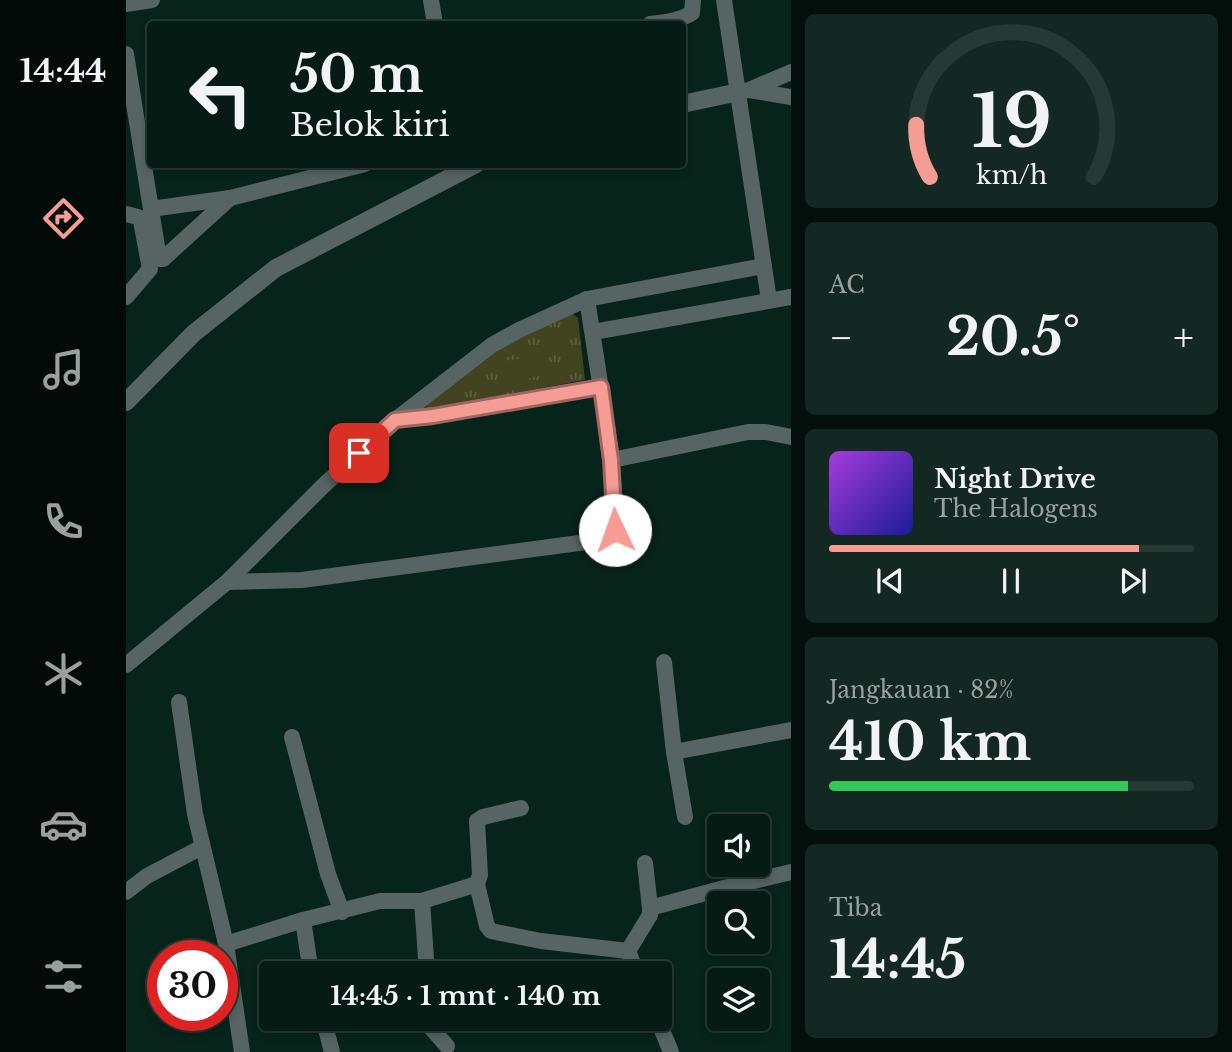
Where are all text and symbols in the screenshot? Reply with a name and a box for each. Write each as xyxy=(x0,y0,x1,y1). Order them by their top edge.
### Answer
text: 50 m xyxy=(290,44,423,105)
icon: left xyxy=(175,49,266,140)
text: 14:44 xyxy=(20,51,106,91)
text: 19 xyxy=(971,76,1052,167)
text: Belok kiri xyxy=(290,105,449,145)
text: km/h xyxy=(976,160,1047,191)
icon: directions xyxy=(39,194,88,243)
text: AC xyxy=(829,271,865,299)
text: 20.5° xyxy=(946,305,1080,369)
text: − xyxy=(829,314,853,361)
text: + xyxy=(1173,314,1194,361)
icon: music xyxy=(39,345,88,394)
pin xyxy=(329,423,389,483)
icon: arrive xyxy=(340,434,378,472)
text: Night Drive xyxy=(934,463,1096,495)
position arrow xyxy=(578,493,652,567)
text: The Halogens xyxy=(934,495,1098,523)
icon: phone xyxy=(39,497,88,546)
icon: previous xyxy=(871,562,909,600)
icon: pause xyxy=(992,562,1030,600)
icon: next xyxy=(1114,562,1152,600)
icon: climate xyxy=(39,649,88,698)
text: Jangkauan · 82% xyxy=(829,676,1014,704)
text: 410 km xyxy=(829,710,1031,774)
icon: car xyxy=(39,800,88,849)
map controls xyxy=(707,814,770,1031)
button: sound xyxy=(707,814,770,877)
button: search xyxy=(707,891,770,954)
text: Tiba xyxy=(829,894,882,922)
text: 14:45 xyxy=(829,928,966,992)
speed limit sign: 30 xyxy=(147,940,238,1031)
icon: filters xyxy=(39,952,88,1001)
button: layers xyxy=(707,968,770,1031)
text: 14:45 · 1 mnt · 140 m xyxy=(330,980,601,1012)

